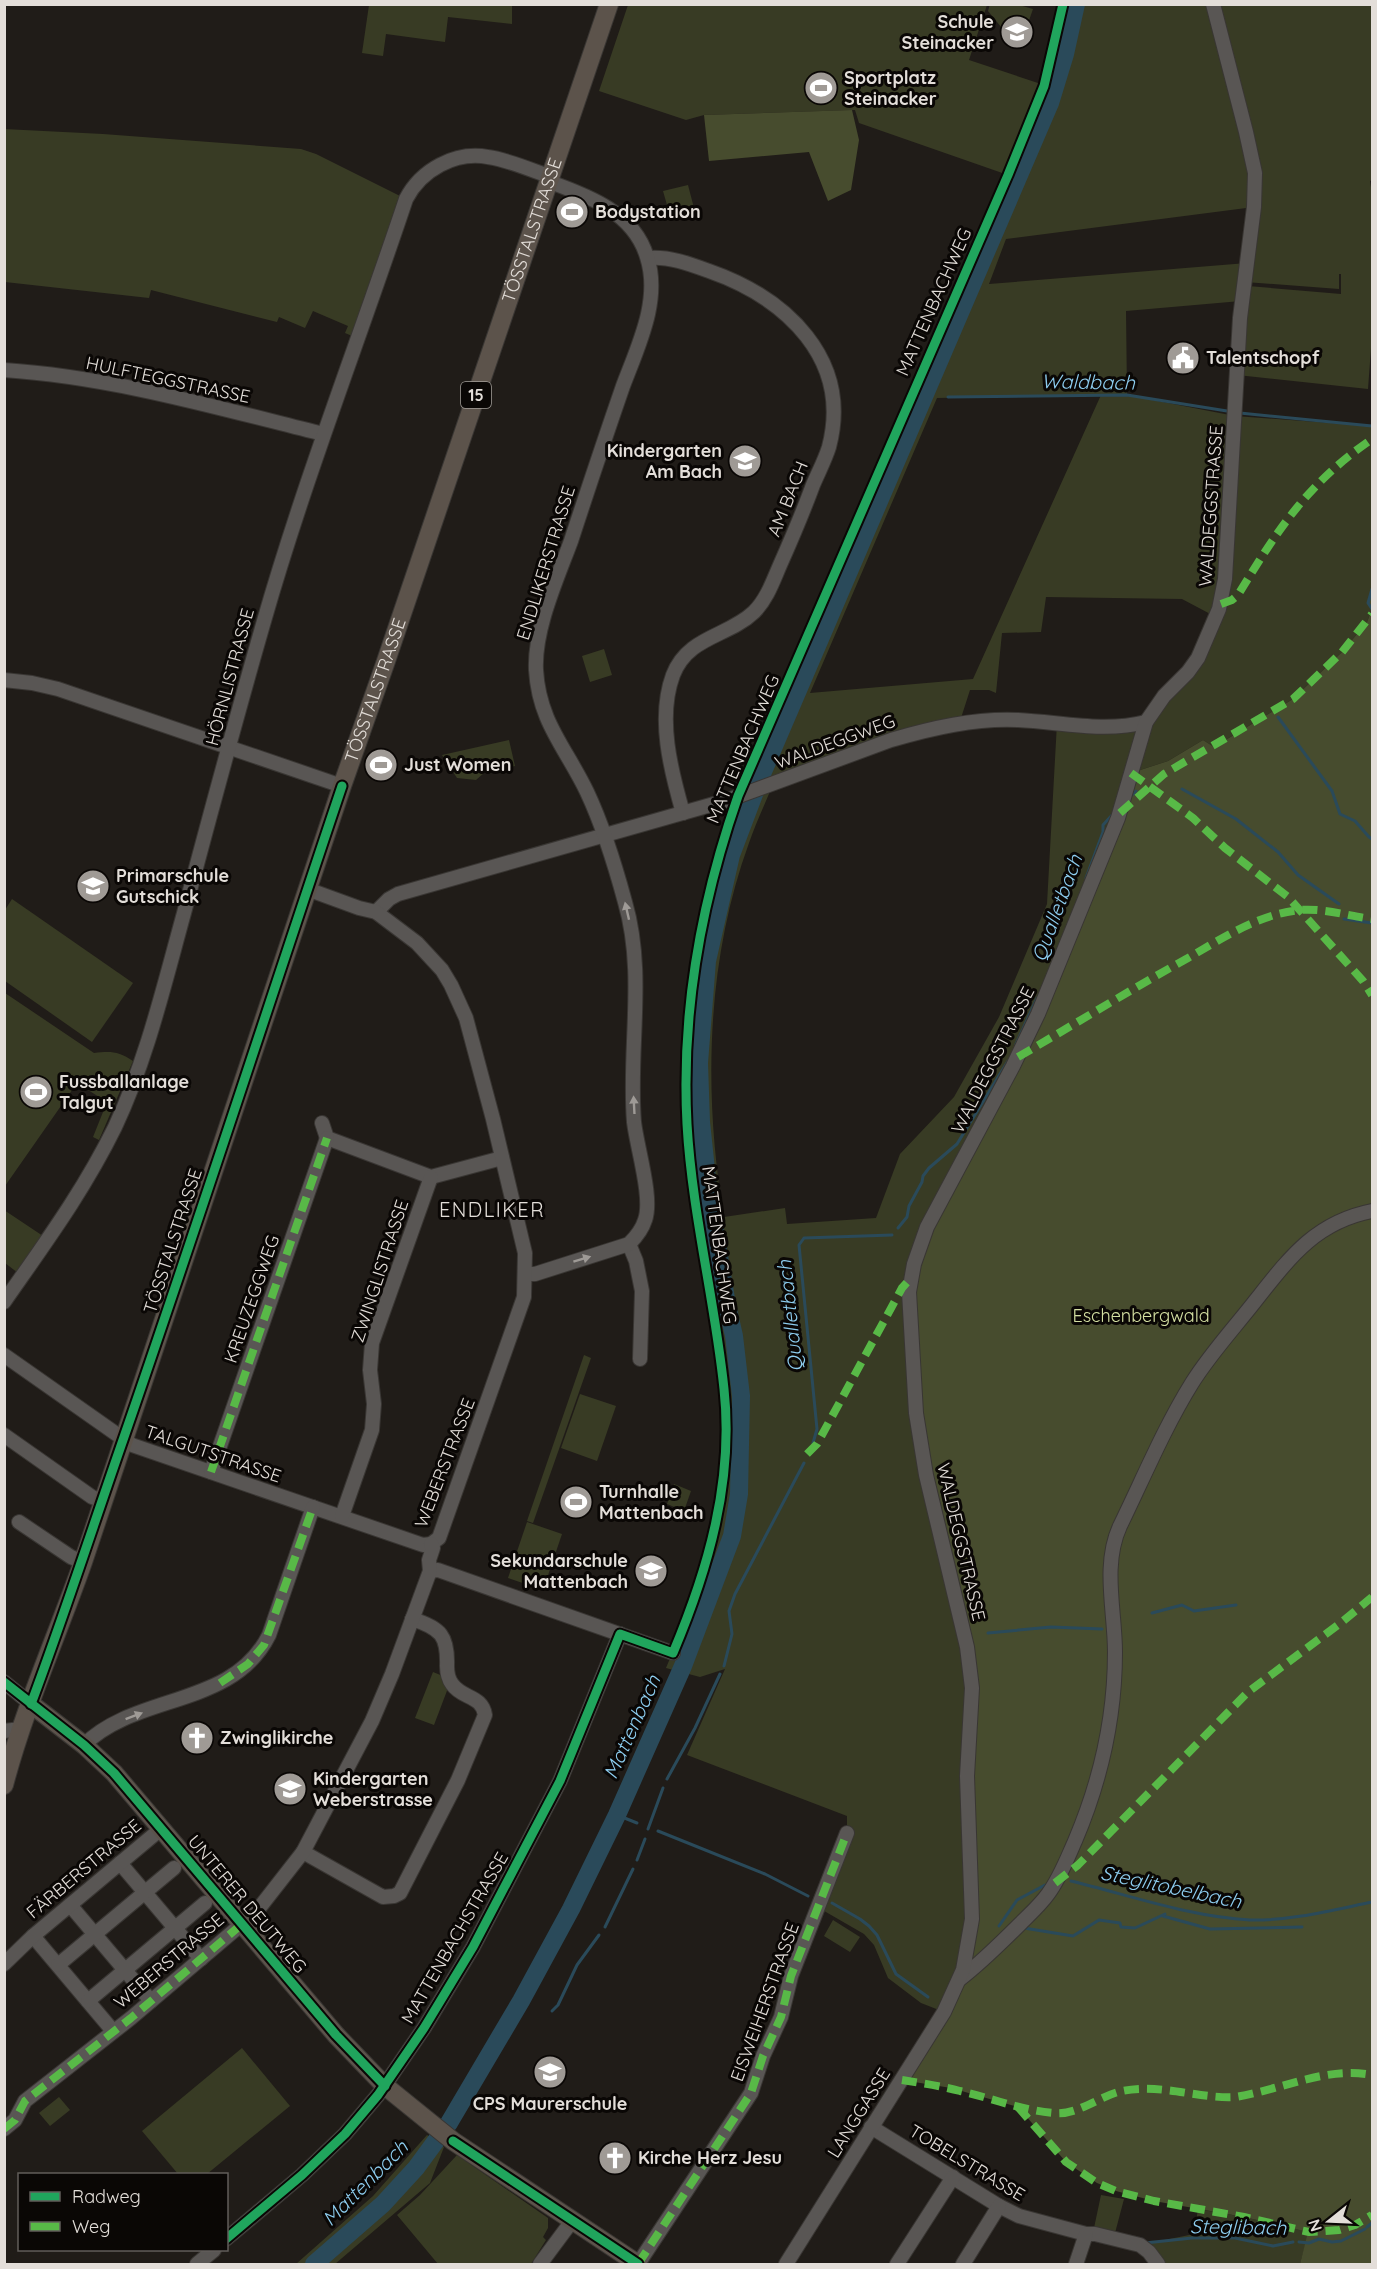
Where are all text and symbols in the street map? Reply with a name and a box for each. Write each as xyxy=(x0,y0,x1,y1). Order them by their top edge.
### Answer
place label: Schule Steinacker xyxy=(901,10,994,54)
school or university icon: Schule Steinacker xyxy=(999,14,1035,50)
place label: Sportplatz Steinacker xyxy=(844,66,937,110)
sports icon: Sportplatz Steinacker xyxy=(803,70,839,106)
street label: TÖSSTALSTRASSE xyxy=(496,155,567,306)
sports icon: Bodystation xyxy=(554,194,590,230)
place label: Bodystation xyxy=(595,200,701,223)
street label: MATTENBACHWEG xyxy=(891,224,976,379)
public building icon: Talentschopf xyxy=(1165,340,1201,376)
place label: Talentschopf xyxy=(1206,346,1320,369)
street label: HULFTEGGSTRASSE xyxy=(84,351,252,408)
water label: Waldbach xyxy=(1041,368,1136,395)
road number: 15 xyxy=(461,382,491,408)
street label: WALDEGGSTRASSE xyxy=(1193,425,1228,587)
place label: Kindergarten Am Bach xyxy=(607,439,722,483)
school or university icon: Kindergarten Am Bach xyxy=(727,443,763,479)
street label: AM BACH xyxy=(762,458,813,540)
street label: ENDLIKERSTRASSE xyxy=(511,483,580,643)
street label: HÖRNLISTRASSE xyxy=(200,606,259,748)
street label: TÖSSTALSTRASSE xyxy=(339,615,411,766)
street label: MATTENBACHWEG xyxy=(701,671,784,827)
street label: WALDEGGWEG xyxy=(772,709,898,774)
sports icon: Just Women xyxy=(363,747,399,783)
place label: Just Women xyxy=(404,753,511,776)
water label: Qualletbach xyxy=(1026,850,1088,965)
place label: Primarschule Gutschick xyxy=(116,864,229,908)
school or university icon: Primarschule Gutschick xyxy=(75,868,111,904)
one-way arrow xyxy=(622,901,631,920)
street label: WALDEGGSTRASSE xyxy=(946,983,1039,1137)
place label: Fussballanlage Talgut xyxy=(59,1070,189,1114)
sports icon: Fussballanlage Talgut xyxy=(18,1074,54,1110)
one-way arrow xyxy=(629,1095,638,1114)
street label: MATTENBACHWEG xyxy=(697,1164,742,1325)
street label: TÖSSTALSTRASSE xyxy=(138,1165,207,1316)
street label: ZWINGLISTRASSE xyxy=(346,1197,413,1345)
district label: ENDLIKER xyxy=(439,1197,545,1222)
street label: KREUZEGGWEG xyxy=(219,1232,284,1366)
one-way arrow xyxy=(573,1254,591,1263)
water label: Qualletbach xyxy=(771,1258,808,1373)
park label: Eschenbergwald xyxy=(1072,1304,1210,1327)
street label: WEBERSTRASSE xyxy=(409,1395,480,1531)
street label: TALGUTSTRASSE xyxy=(142,1419,284,1488)
street label: WALDEGGSTRASSE xyxy=(932,1461,991,1623)
place label: Turnhalle Mattenbach xyxy=(599,1480,704,1524)
sports icon: Turnhalle Mattenbach xyxy=(558,1484,594,1520)
place label: Sekundarschule Mattenbach xyxy=(490,1549,628,1593)
school or university icon: Sekundarschule Mattenbach xyxy=(633,1553,669,1589)
water label: Mattenbach xyxy=(598,1670,666,1783)
one-way arrow xyxy=(125,1711,143,1720)
church icon: Zwinglikirche xyxy=(179,1720,215,1756)
place label: Zwinglikirche xyxy=(220,1726,334,1749)
place label: Kindergarten Weberstrasse xyxy=(313,1767,433,1811)
school or university icon: Kindergarten Weberstrasse xyxy=(272,1771,308,1807)
street label: FÄRBERSTRASSE xyxy=(21,1814,146,1923)
street label: UNTERER DEUTWEG xyxy=(183,1830,312,1978)
street label: MATTENBACHSTRASSE xyxy=(396,1848,513,2028)
water label: Steglitobelbach xyxy=(1098,1859,1244,1914)
street label: WEBERSTRASSE xyxy=(109,1908,228,2013)
street label: EISWEIHERSTRASSE xyxy=(725,1919,804,2084)
school or university icon: CPS Maurerschule xyxy=(532,2054,568,2090)
street label: LANGGASSE xyxy=(822,2064,895,2162)
place label: CPS Maurerschule xyxy=(473,2092,627,2115)
street label: TOBELSTRASSE xyxy=(905,2119,1029,2206)
water label: Mattenbach xyxy=(317,2134,413,2231)
church icon: Kirche Herz Jesu xyxy=(597,2140,633,2176)
place label: Kirche Herz Jesu xyxy=(638,2146,782,2169)
legend xyxy=(18,2173,228,2251)
text: Radweg xyxy=(72,2185,141,2208)
north arrow xyxy=(1299,2191,1359,2251)
water label: Steglibach xyxy=(1190,2213,1287,2240)
text: Weg xyxy=(72,2215,110,2238)
text: N xyxy=(1303,2217,1326,2234)

